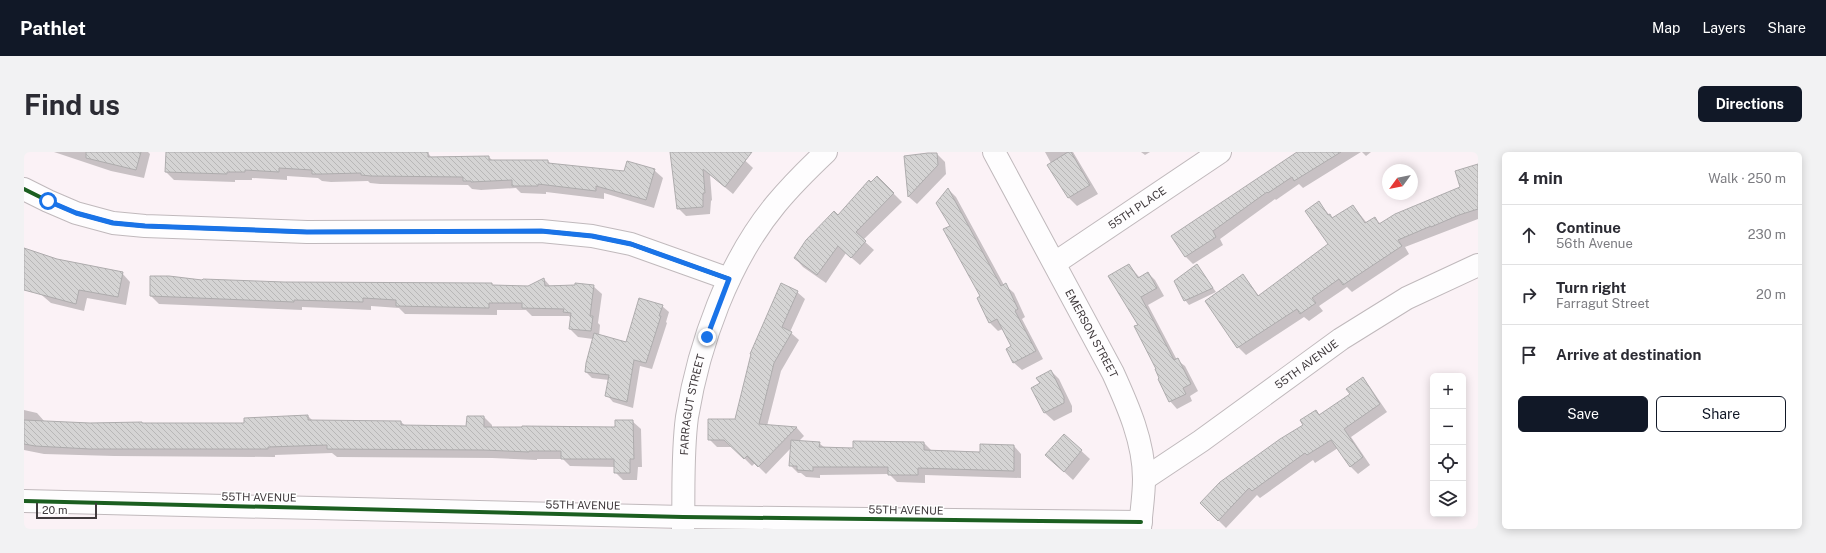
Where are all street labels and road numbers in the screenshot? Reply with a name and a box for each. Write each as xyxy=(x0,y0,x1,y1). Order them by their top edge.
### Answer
street label: 55TH PLACE xyxy=(1106,184,1168,231)
street label: EMERSON STREET xyxy=(1063,287,1120,380)
street label: 55TH AVENUE xyxy=(1272,337,1341,391)
street label: FARRAGUT STREET xyxy=(678,352,707,456)
street label: 55TH AVENUE xyxy=(221,490,297,504)
street label: 55TH AVENUE xyxy=(545,498,621,512)
street label: 55TH AVENUE xyxy=(868,503,944,517)

